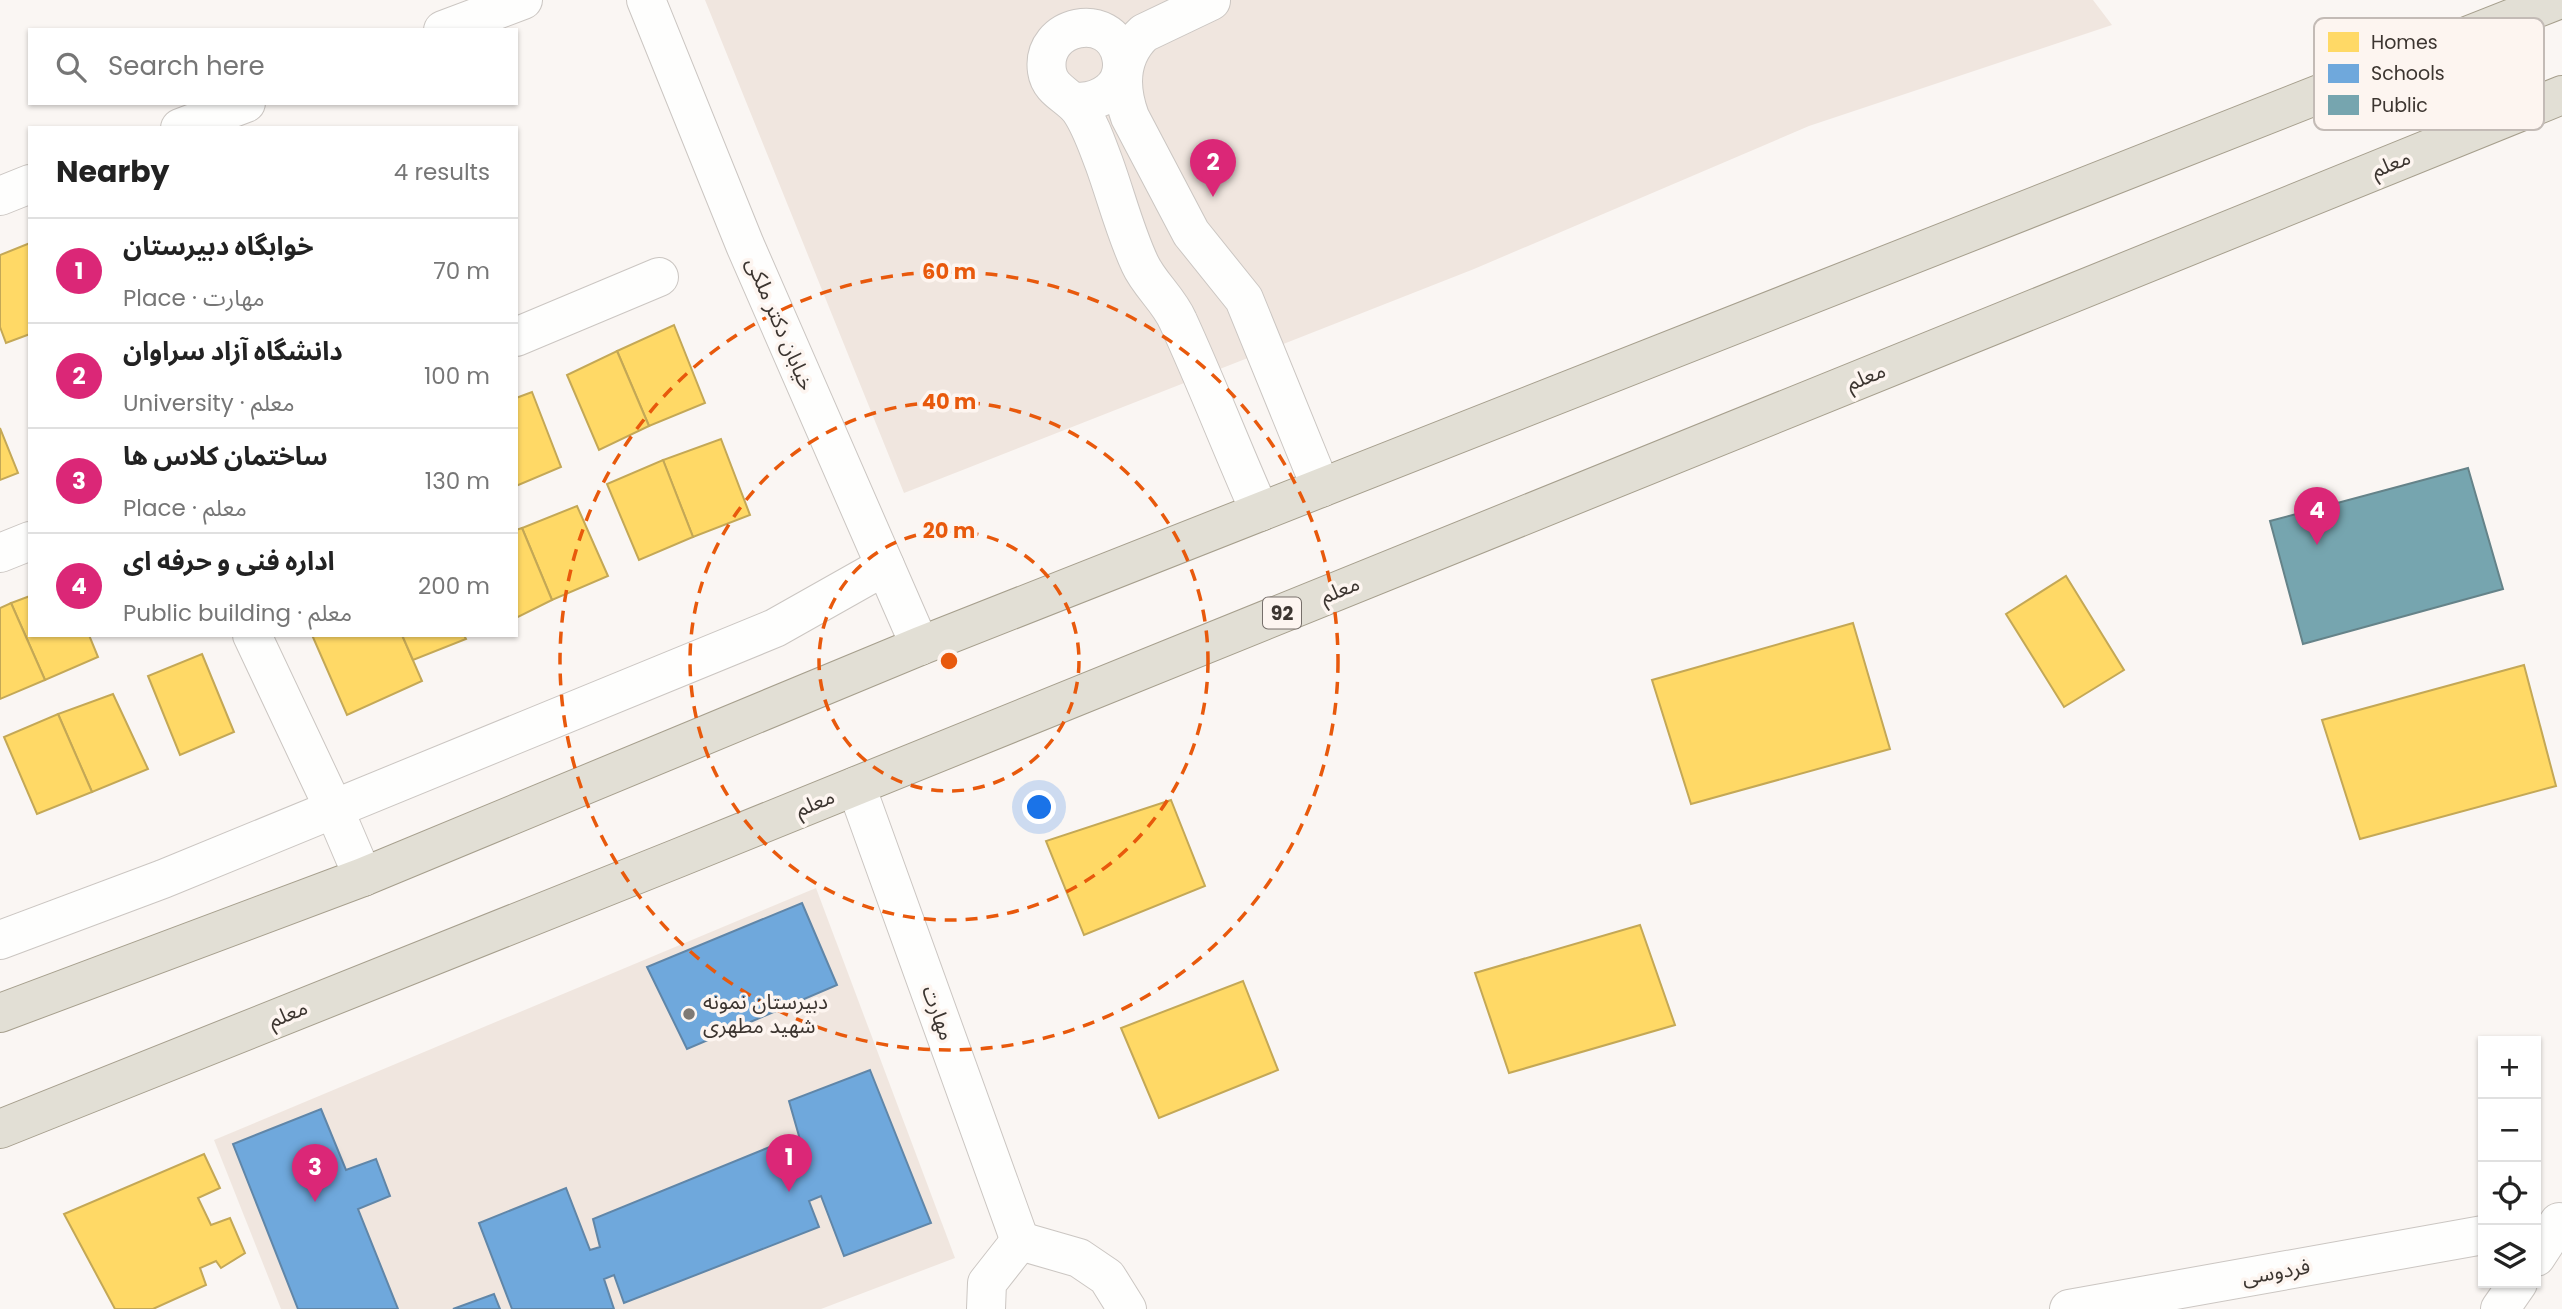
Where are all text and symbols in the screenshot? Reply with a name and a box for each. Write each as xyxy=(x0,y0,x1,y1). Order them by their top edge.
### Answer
legend xyxy=(2314,18,2544,130)
search box xyxy=(28,28,518,105)
text: Homes xyxy=(2371,29,2438,56)
icon: search xyxy=(52,48,90,86)
text: Search here xyxy=(108,48,265,84)
text: Schools xyxy=(2371,60,2445,87)
text: Public xyxy=(2371,92,2428,119)
pin: 2 xyxy=(1190,139,1236,197)
street label: معلم xyxy=(2367,143,2415,185)
text: Nearby xyxy=(56,150,170,193)
text: 4 results xyxy=(394,156,490,188)
text: خوابگاه دبیرستان xyxy=(123,228,314,264)
street label: خیابان دکتر ملکی xyxy=(739,253,822,395)
text: 1 xyxy=(75,255,83,287)
text: 70 m xyxy=(433,255,490,287)
text: 60 m xyxy=(922,257,976,286)
text: Place · مهارت xyxy=(123,282,265,314)
text: دانشگاه آزاد سراوان xyxy=(123,333,343,369)
street label: معلم xyxy=(1842,356,1890,398)
text: 2 xyxy=(72,360,86,392)
text: 100 m xyxy=(424,360,490,392)
text: University · معلم xyxy=(123,387,295,419)
text: 40 m xyxy=(922,387,976,416)
text: ساختمان کلاس ها xyxy=(123,438,328,474)
text: 3 xyxy=(72,465,86,497)
text: 130 m xyxy=(425,465,490,497)
pin: 4 xyxy=(2294,487,2340,545)
text: Place · معلم xyxy=(123,492,247,524)
text: 20 m xyxy=(923,516,975,545)
text: اداره فنی و حرفه ای xyxy=(123,543,335,579)
street label: معلم xyxy=(1316,569,1364,611)
text: 4 xyxy=(71,570,87,602)
text: 200 m xyxy=(418,570,490,602)
text: Public building · معلم xyxy=(123,597,352,629)
road number: 92 xyxy=(1263,598,1301,628)
centre of rings xyxy=(937,649,961,673)
street label: معلم xyxy=(791,782,839,824)
your location xyxy=(1022,790,1056,824)
street label: مهارت xyxy=(915,981,962,1044)
place label: دبیرستان نمونه شهید مطهری xyxy=(703,987,828,1040)
street label: معلم xyxy=(264,993,312,1035)
marker: دبیرستان نمونه شهید مطهری xyxy=(681,1006,697,1022)
map controls xyxy=(2478,1036,2541,1288)
button: + xyxy=(2478,1036,2541,1099)
button: − xyxy=(2478,1099,2541,1162)
pin: 1 xyxy=(766,1134,812,1192)
pin: 3 xyxy=(292,1144,338,1202)
button: locate xyxy=(2478,1162,2541,1225)
button: layers xyxy=(2478,1225,2541,1288)
street label: فردوسی xyxy=(2240,1251,2312,1292)

